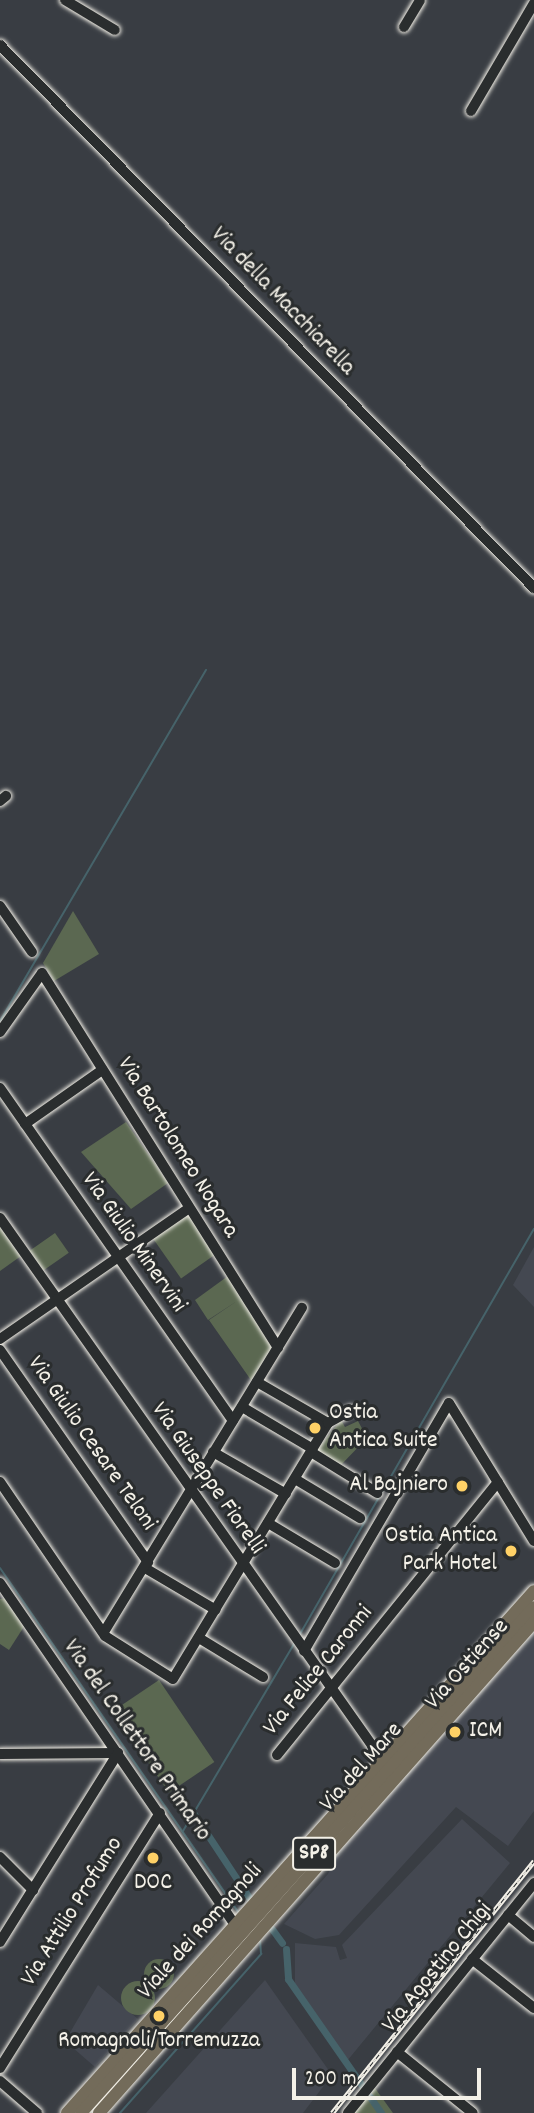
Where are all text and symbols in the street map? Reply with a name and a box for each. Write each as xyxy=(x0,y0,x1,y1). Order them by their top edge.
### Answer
street label: Via della Macchiarella xyxy=(204,221,360,383)
street label: Via Bartolomeo Nogara xyxy=(110,1052,244,1244)
street label: Via Giulio Minervini xyxy=(74,1167,192,1319)
street label: Via Giulio Cesare Teloni xyxy=(20,1351,162,1537)
street label: Via Giuseppe Fiorelli xyxy=(144,1397,270,1561)
place label: Ostia Antica Suite xyxy=(329,1400,438,1456)
marker: Ostia Antica Suite xyxy=(307,1420,323,1436)
place label: Al Bajniero xyxy=(349,1472,448,1500)
marker: Al Bajniero xyxy=(454,1478,470,1494)
place label: Ostia Antica Park Hotel xyxy=(385,1523,497,1579)
marker: Ostia Antica Park Hotel xyxy=(503,1543,519,1559)
street label: Via Felice Caronni xyxy=(258,1600,380,1742)
street label: Via Ostiense xyxy=(420,1614,516,1716)
street label: Via del Collettore Primario xyxy=(56,1635,216,1847)
street label: Via del Mare xyxy=(314,1717,410,1819)
place label: ICM xyxy=(469,1718,502,1746)
marker: ICM xyxy=(447,1724,463,1740)
street label: Via Attilio Profumo xyxy=(16,1832,130,1992)
road number: SP8 xyxy=(291,1834,337,1873)
marker: DOC xyxy=(145,1850,161,1866)
street label: Viale dei Romagnoli xyxy=(132,1858,270,2006)
place label: DOC xyxy=(134,1870,172,1898)
street label: Via Agostino Chigi xyxy=(377,1897,499,2039)
marker: Romagnoli/Torremuzza xyxy=(151,2008,167,2024)
place label: Romagnoli/Torremuzza xyxy=(58,2028,260,2056)
scale bar xyxy=(296,2054,485,2098)
text: 200 m xyxy=(305,2065,356,2095)

